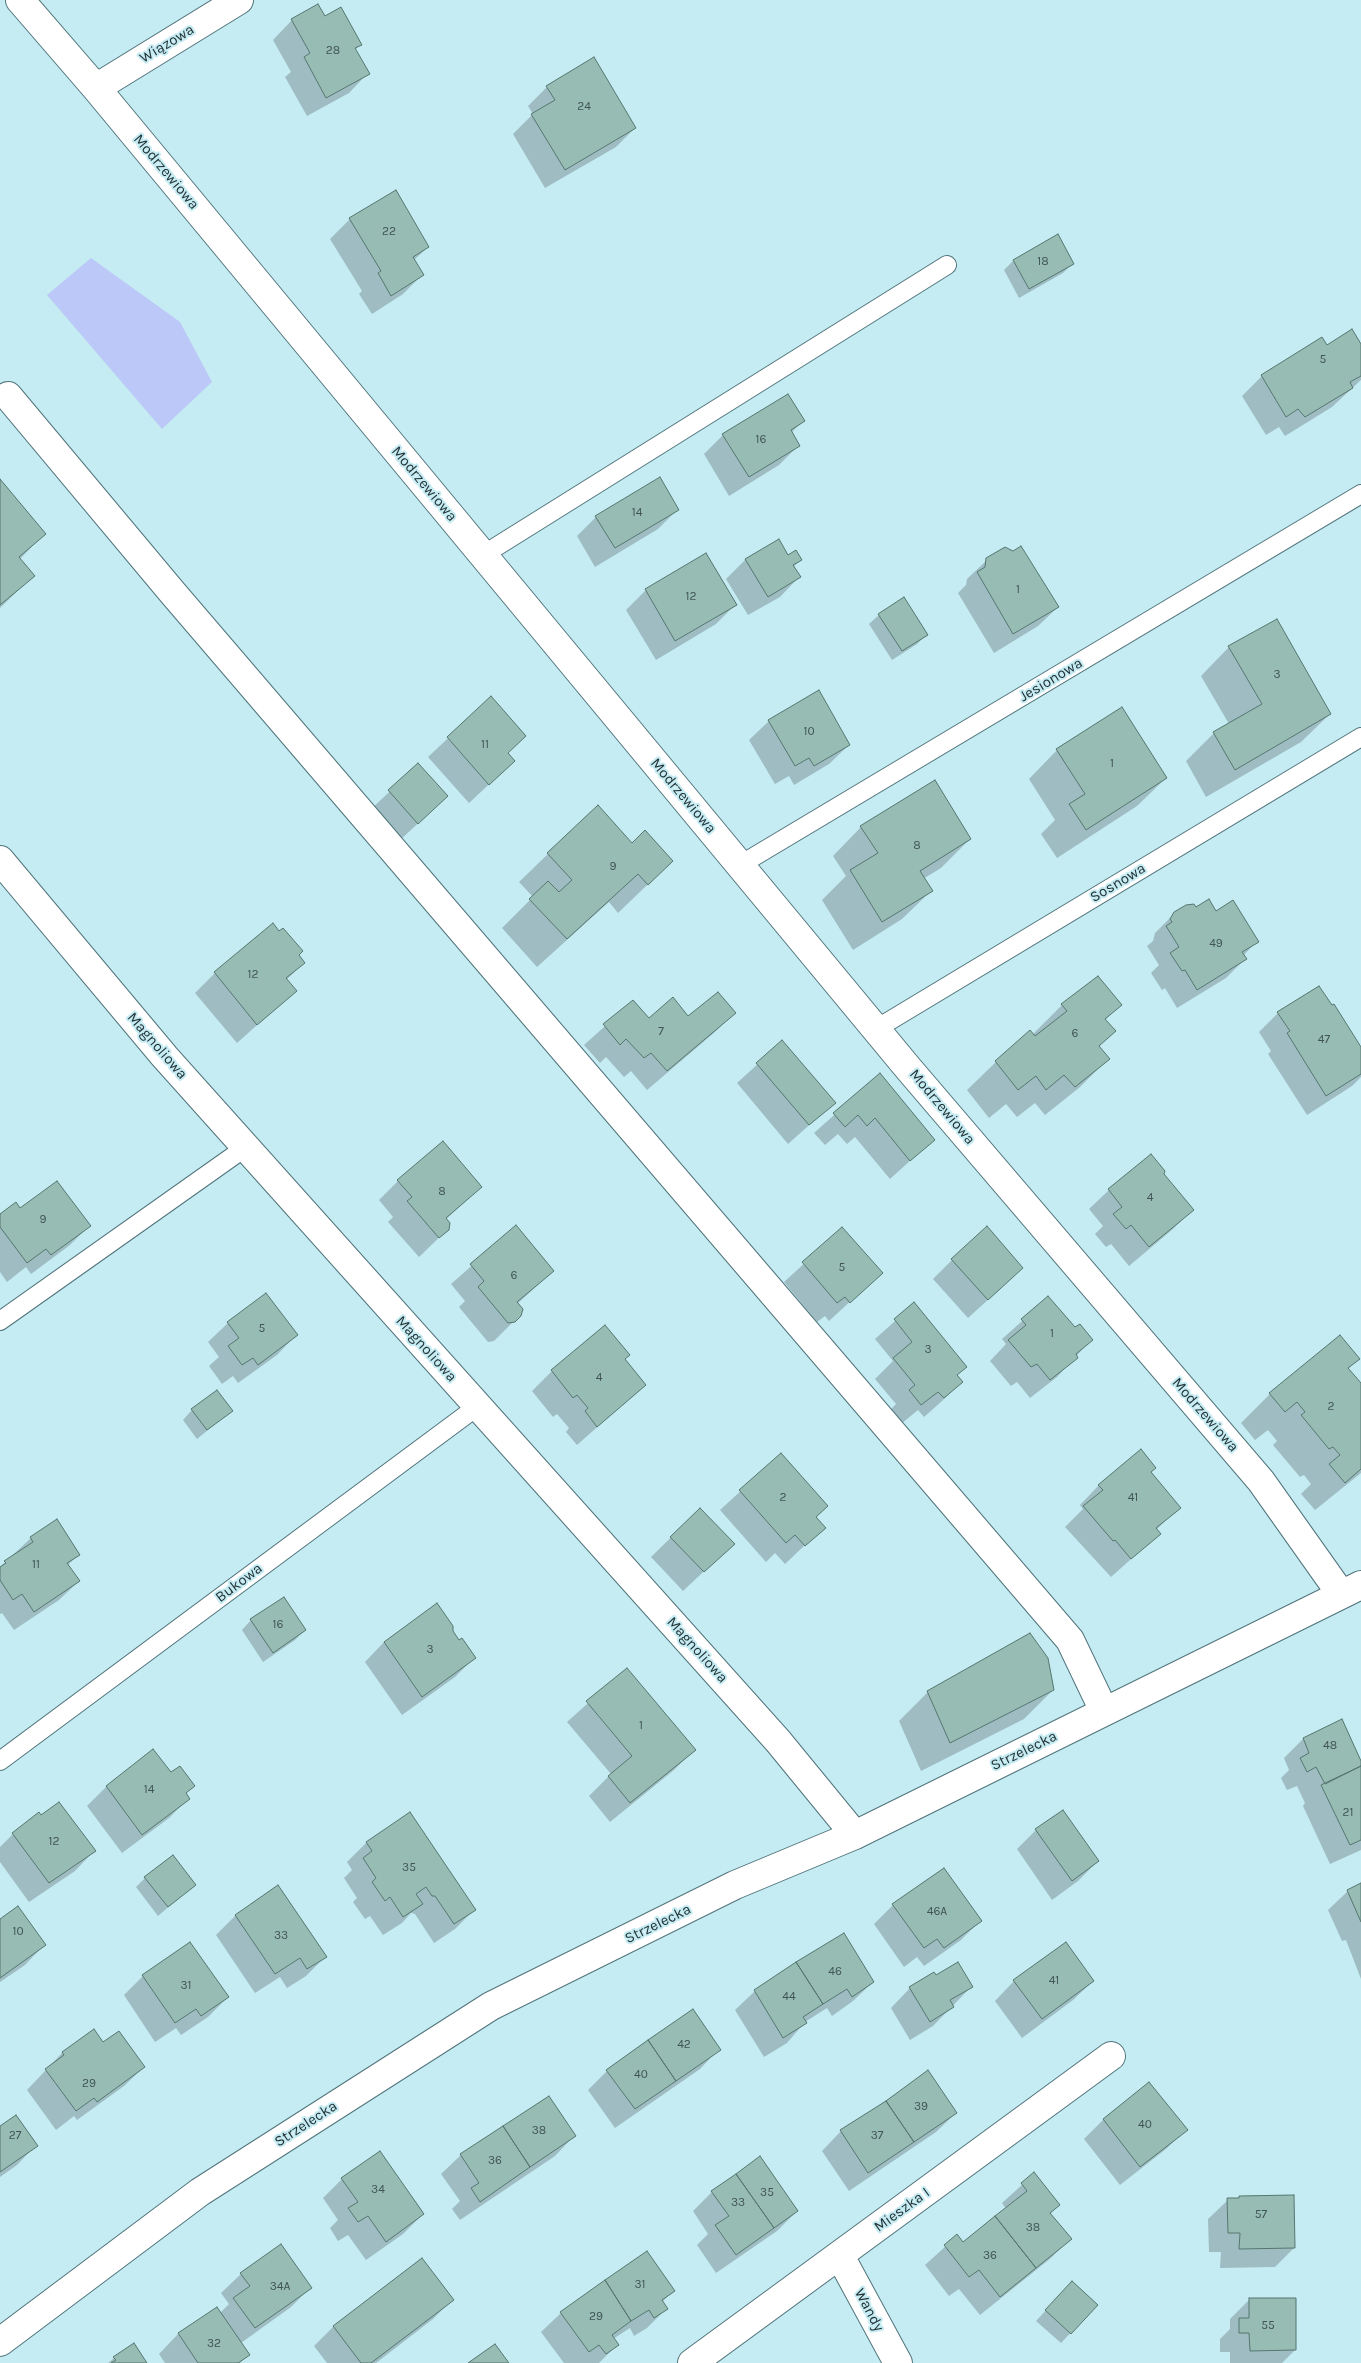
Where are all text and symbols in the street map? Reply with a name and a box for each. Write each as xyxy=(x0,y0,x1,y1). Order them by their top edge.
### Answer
street label: Wiązowa xyxy=(136,21,198,67)
house number: 28 xyxy=(326,44,340,58)
house number: 24 xyxy=(577,100,591,114)
street label: Modrzewiowa xyxy=(129,131,203,213)
house number: 22 xyxy=(382,225,396,239)
house number: 18 xyxy=(1037,255,1049,269)
house number: 5 xyxy=(1320,353,1326,367)
house number: 16 xyxy=(756,433,766,447)
street label: Modrzewiowa xyxy=(387,443,461,525)
house number: 14 xyxy=(632,506,642,520)
house number: 1 xyxy=(1016,583,1020,597)
house number: 12 xyxy=(686,590,696,604)
street label: Jesionowa xyxy=(1016,654,1086,706)
house number: 3 xyxy=(1273,668,1281,682)
house number: 10 xyxy=(803,725,815,739)
house number: 11 xyxy=(481,738,489,752)
street label: Modrzewiowa xyxy=(646,755,720,837)
house number: 1 xyxy=(1110,757,1114,771)
house number: 8 xyxy=(913,839,921,853)
street label: Sosnowa xyxy=(1087,859,1149,907)
house number: 9 xyxy=(610,860,616,874)
house number: 49 xyxy=(1209,937,1223,951)
house number: 12 xyxy=(248,968,258,982)
street label: Magnoliowa xyxy=(123,1009,191,1083)
house number: 7 xyxy=(658,1025,664,1039)
house number: 6 xyxy=(1072,1027,1078,1041)
house number: 47 xyxy=(1318,1033,1330,1047)
street label: Modrzewiowa xyxy=(905,1066,979,1148)
house number: 8 xyxy=(438,1185,446,1199)
house number: 4 xyxy=(1147,1191,1153,1205)
house number: 9 xyxy=(40,1213,46,1227)
house number: 5 xyxy=(839,1261,845,1275)
house number: 6 xyxy=(511,1269,517,1283)
street label: Magnoliowa xyxy=(392,1312,460,1386)
house number: 5 xyxy=(259,1322,265,1336)
house number: 1 xyxy=(1050,1327,1054,1341)
house number: 3 xyxy=(924,1343,932,1357)
house number: 4 xyxy=(596,1371,602,1385)
street label: Modrzewiowa xyxy=(1168,1374,1242,1456)
house number: 2 xyxy=(1328,1400,1334,1414)
house number: 2 xyxy=(780,1491,786,1505)
house number: 41 xyxy=(1128,1491,1138,1505)
house number: 11 xyxy=(32,1558,40,1572)
street label: Bukowa xyxy=(212,1560,266,1606)
street label: Magnoliowa xyxy=(663,1613,731,1687)
house number: 16 xyxy=(273,1618,283,1632)
house number: 3 xyxy=(426,1643,434,1657)
house number: 1 xyxy=(639,1719,643,1733)
street label: Strzelecka xyxy=(988,1727,1060,1775)
house number: 48 xyxy=(1323,1739,1337,1753)
house number: 14 xyxy=(144,1783,154,1797)
house number: 21 xyxy=(1343,1806,1353,1820)
house number: 12 xyxy=(49,1835,59,1849)
house number: 35 xyxy=(402,1861,416,1875)
street label: Strzelecka xyxy=(622,1900,694,1948)
house number: 46A xyxy=(927,1905,947,1919)
house number: 10 xyxy=(12,1925,24,1939)
house number: 33 xyxy=(274,1929,288,1943)
house number: 46 xyxy=(828,1965,842,1979)
house number: 41 xyxy=(1049,1974,1059,1988)
house number: 31 xyxy=(180,1979,192,1993)
house number: 44 xyxy=(782,1990,796,2004)
house number: 42 xyxy=(677,2038,691,2052)
house number: 40 xyxy=(634,2068,648,2082)
house number: 29 xyxy=(82,2077,96,2091)
street label: Strzelecka xyxy=(271,2097,341,2151)
house number: 39 xyxy=(914,2100,928,2114)
house number: 40 xyxy=(1138,2118,1152,2132)
house number: 38 xyxy=(532,2124,546,2138)
house number: 27 xyxy=(9,2129,21,2143)
house number: 37 xyxy=(871,2129,883,2143)
house number: 36 xyxy=(488,2154,502,2168)
house number: 34 xyxy=(371,2183,385,2197)
street label: Mieszka I xyxy=(871,2184,933,2236)
house number: 35 xyxy=(760,2186,774,2200)
house number: 33 xyxy=(731,2196,745,2210)
house number: 57 xyxy=(1255,2208,1267,2222)
house number: 38 xyxy=(1026,2221,1040,2235)
house number: 36 xyxy=(983,2249,997,2263)
house number: 31 xyxy=(634,2278,646,2292)
house number: 34A xyxy=(270,2280,290,2294)
street label: Wandy xyxy=(850,2285,888,2335)
house number: 29 xyxy=(589,2310,603,2324)
house number: 55 xyxy=(1261,2319,1275,2333)
house number: 32 xyxy=(207,2337,221,2351)

